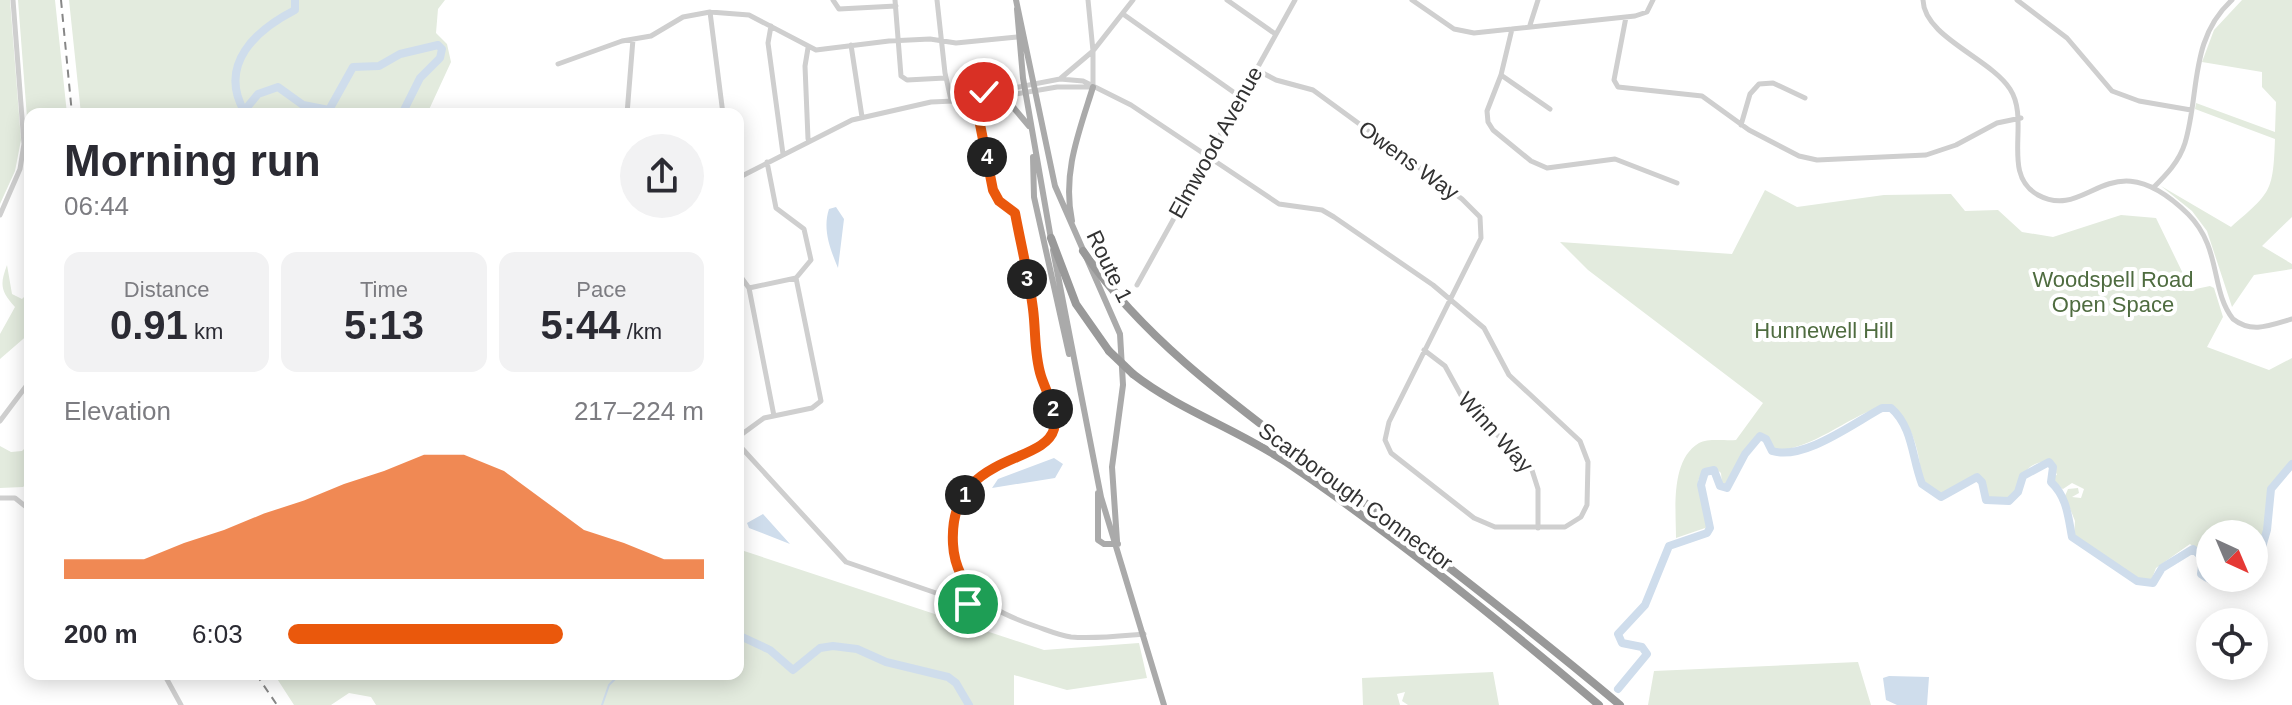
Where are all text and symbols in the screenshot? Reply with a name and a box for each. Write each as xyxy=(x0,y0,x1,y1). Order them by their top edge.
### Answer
pin xyxy=(950,58,1018,126)
street label: Elmwood Avenue xyxy=(1163,62,1267,222)
icon: check xyxy=(962,70,1006,114)
street label: Owens Way xyxy=(1354,116,1464,205)
button: share xyxy=(620,134,704,218)
text: Morning run xyxy=(64,136,321,185)
pin: 4 xyxy=(967,137,1007,177)
text: 4 xyxy=(981,144,993,169)
text: 06:44 xyxy=(64,191,129,221)
street label: Route 1 xyxy=(1081,226,1138,306)
pin: 3 xyxy=(1007,259,1047,299)
text: 3 xyxy=(1021,266,1033,291)
park label: Woodspell Road Open Space xyxy=(2032,267,2194,317)
text: Distance xyxy=(124,277,209,302)
text: Time xyxy=(360,277,408,302)
text: Pace xyxy=(576,277,626,302)
text: 0.91 xyxy=(110,303,188,347)
text: 5:13 xyxy=(344,303,424,347)
text: 5:44 xyxy=(541,303,621,347)
park label: Hunnewell Hill xyxy=(1754,318,1894,343)
text: km xyxy=(188,319,223,344)
text: /km xyxy=(621,319,662,344)
street label: Winn Way xyxy=(1453,387,1538,478)
pin: 2 xyxy=(1033,389,1073,429)
text: Elevation xyxy=(64,396,171,426)
text: 217–224 m xyxy=(574,396,704,426)
text: 2 xyxy=(1047,396,1059,421)
street label: Scarborough Connector xyxy=(1254,418,1458,575)
pin: 1 xyxy=(945,475,985,515)
text: 1 xyxy=(959,482,971,507)
north arrow xyxy=(2196,520,2268,592)
map controls xyxy=(2196,520,2268,680)
pin xyxy=(934,570,1002,638)
icon: arrive xyxy=(946,582,990,626)
button: locate xyxy=(2196,608,2268,680)
text: 200 m xyxy=(64,619,138,649)
text: 6:03 xyxy=(192,619,243,649)

